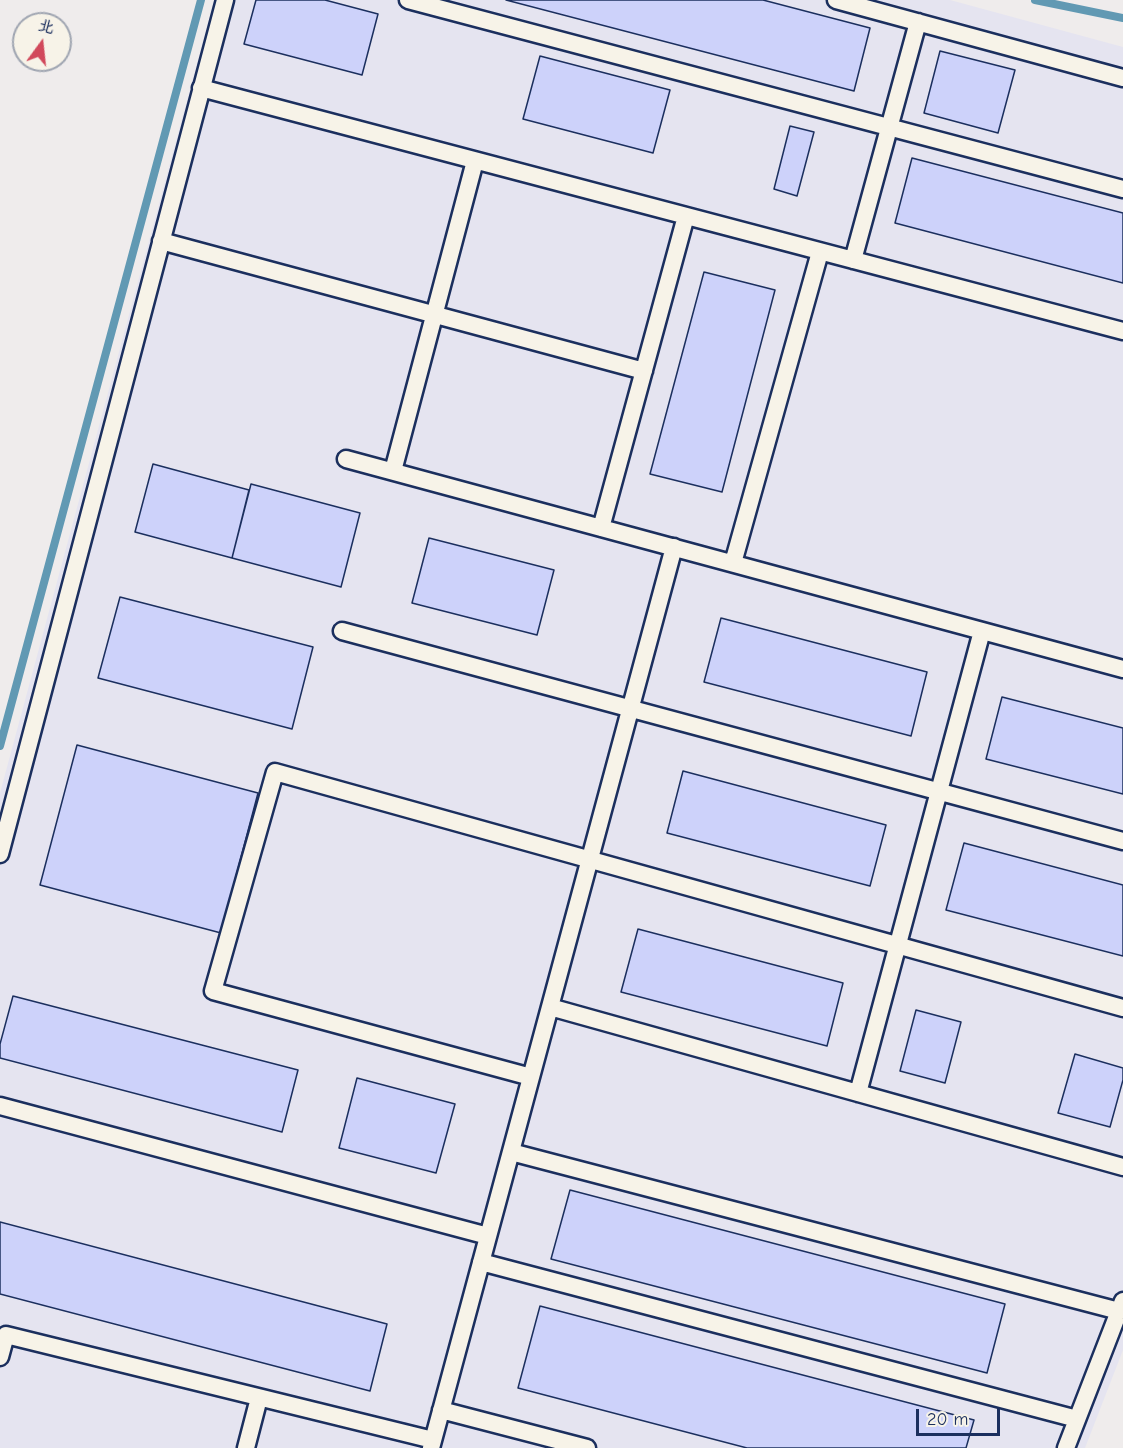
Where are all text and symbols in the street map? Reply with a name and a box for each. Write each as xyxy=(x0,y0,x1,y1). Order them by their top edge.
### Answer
north arrow xyxy=(12,12,72,72)
text: 北 xyxy=(36,16,56,37)
scale bar xyxy=(919,1397,1003,1435)
text: 20 m xyxy=(927,1409,968,1430)

